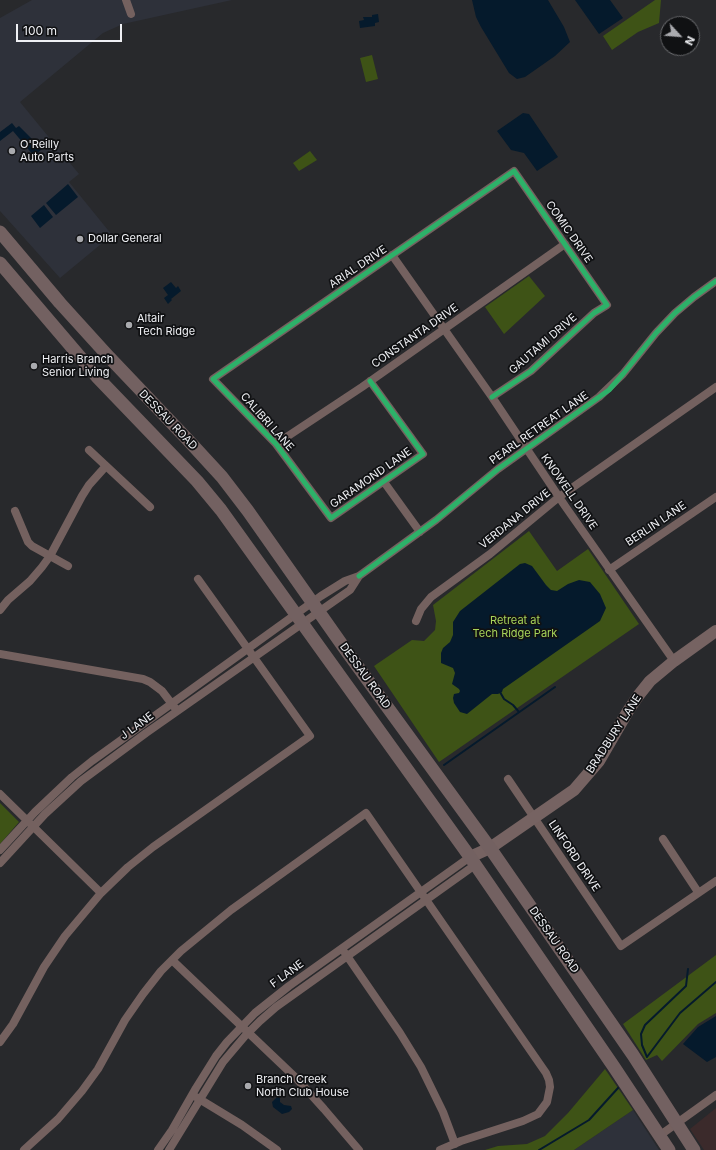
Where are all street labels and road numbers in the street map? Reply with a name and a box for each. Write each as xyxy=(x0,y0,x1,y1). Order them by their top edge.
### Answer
street label: COMIC DRIVE xyxy=(543,198,595,266)
street label: ARIAL DRIVE xyxy=(327,243,389,291)
street label: CONSTANTA DRIVE xyxy=(369,301,461,371)
street label: GAUTAMI DRIVE xyxy=(506,311,580,377)
street label: DESSAU ROAD xyxy=(136,387,200,453)
street label: PEARL RETREAT LANE xyxy=(487,389,591,467)
street label: CALIBRI LANE xyxy=(237,390,297,454)
street label: GARAMOND LANE xyxy=(328,445,414,511)
street label: KNOWELL DRIVE xyxy=(538,452,600,532)
street label: VERDANA DRIVE xyxy=(477,486,553,552)
street label: BERLIN LANE xyxy=(623,499,689,549)
street label: DESSAU ROAD xyxy=(337,641,393,711)
street label: BRADBURY LANE xyxy=(584,692,644,776)
street label: J LANE xyxy=(118,709,156,743)
street label: LINFORD DRIVE xyxy=(545,818,603,894)
street label: DESSAU ROAD xyxy=(526,904,582,976)
street label: F LANE xyxy=(268,957,306,991)

